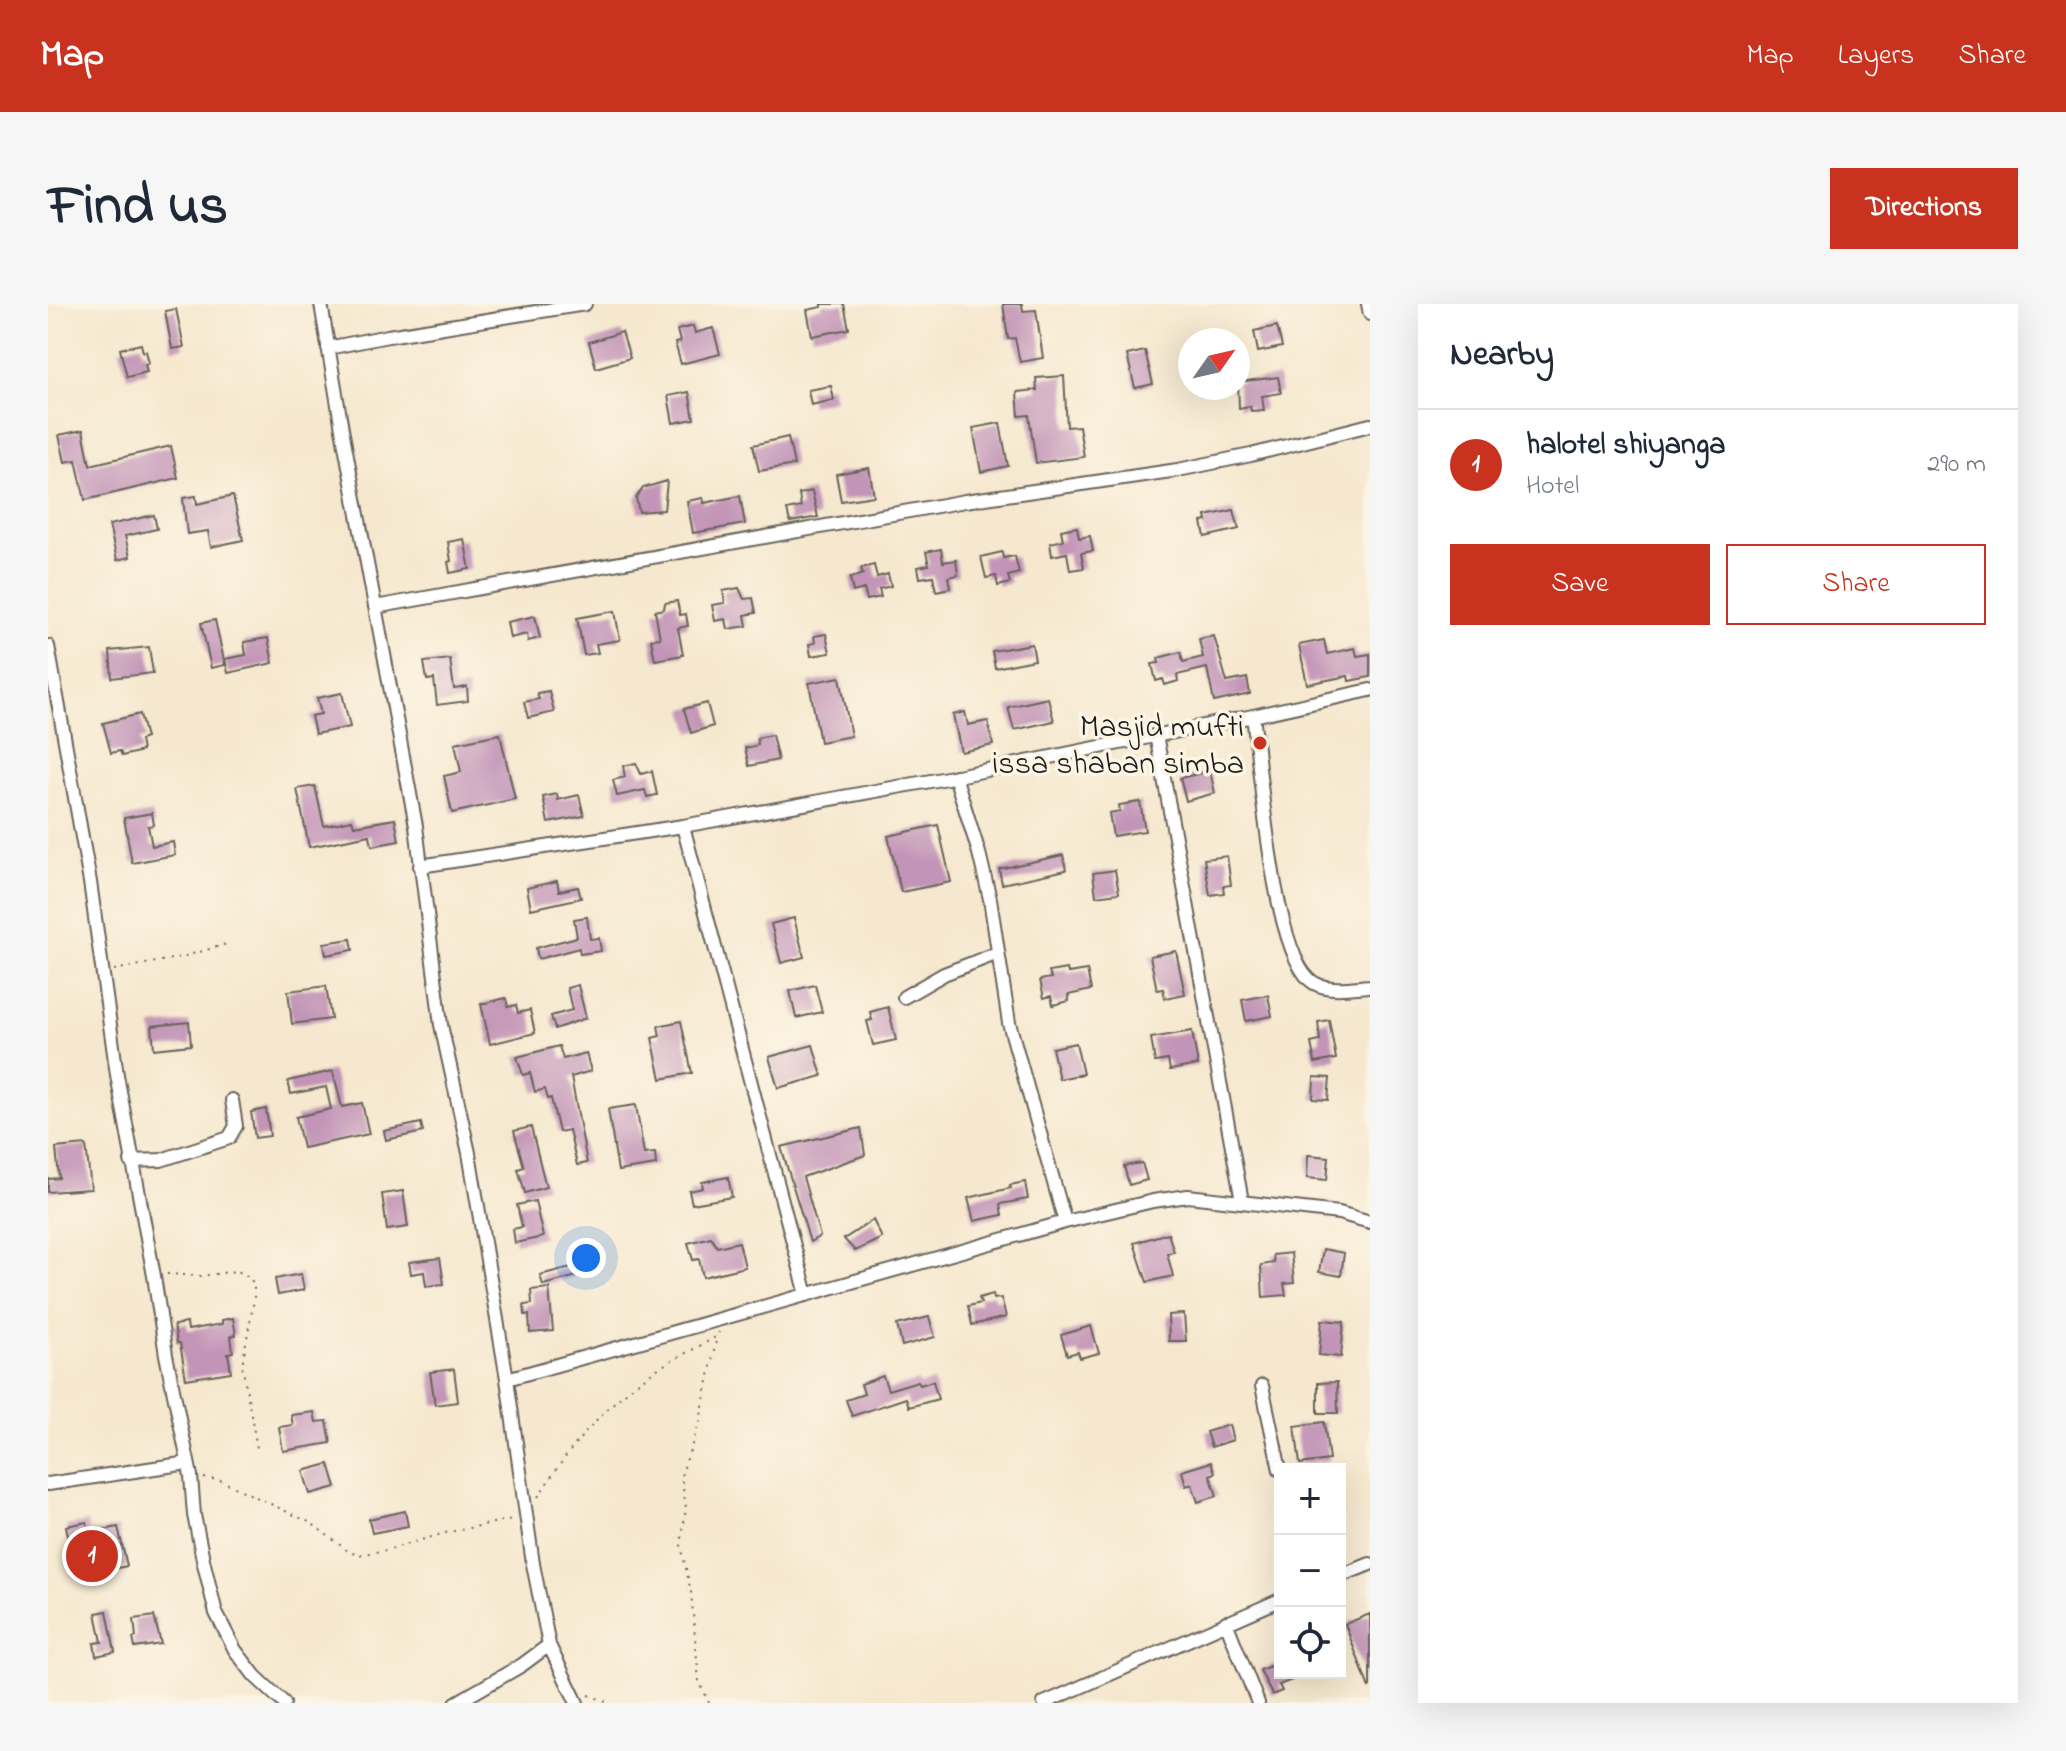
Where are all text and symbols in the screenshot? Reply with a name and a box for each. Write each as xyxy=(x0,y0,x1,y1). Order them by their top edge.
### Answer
text: Map xyxy=(40,28,104,84)
text: Map xyxy=(1746,36,1794,77)
text: Layers xyxy=(1838,36,1914,77)
text: Share xyxy=(1958,36,2026,77)
text: Find us xyxy=(48,168,228,249)
button: Directions xyxy=(1830,168,2018,249)
north arrow xyxy=(1178,328,1250,400)
text: Nearby xyxy=(1450,331,1554,381)
text: halotel shiyanga xyxy=(1526,424,1725,468)
text: 1 xyxy=(1472,446,1480,484)
text: 290 m xyxy=(1927,446,1986,484)
text: Hotel xyxy=(1526,468,1579,506)
button: Save xyxy=(1450,544,1710,625)
button: Share xyxy=(1726,544,1986,625)
place label: Masjid mufti issa shaban simba xyxy=(993,705,1244,789)
marker: Masjid mufti issa shaban simba xyxy=(1251,734,1269,752)
your location xyxy=(566,1238,606,1278)
map controls xyxy=(1274,1463,1346,1679)
button: + xyxy=(1274,1463,1346,1535)
pin: 1 xyxy=(66,1526,118,1586)
button: − xyxy=(1274,1535,1346,1607)
button: locate xyxy=(1274,1607,1346,1679)

